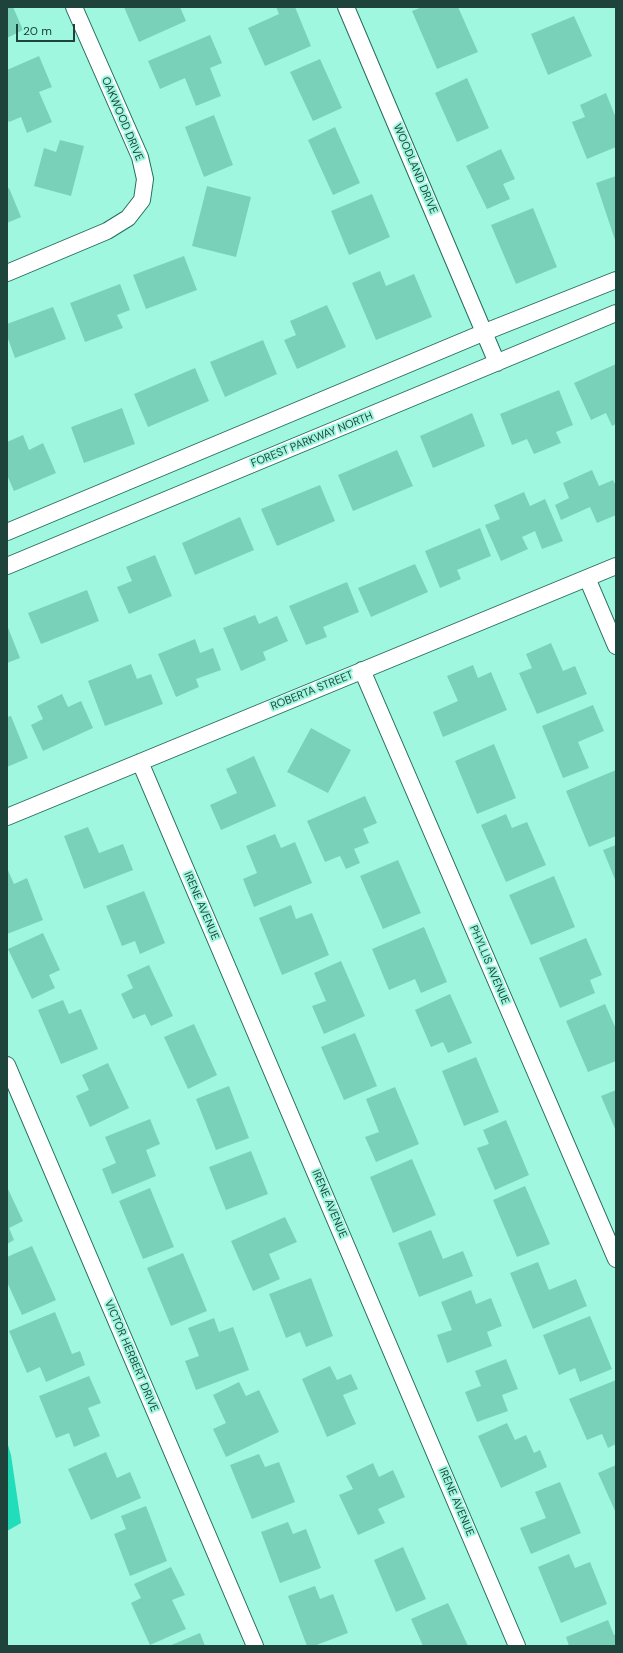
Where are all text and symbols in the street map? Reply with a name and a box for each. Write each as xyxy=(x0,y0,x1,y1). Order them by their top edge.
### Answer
scale bar xyxy=(18,16,77,42)
text: 20 m xyxy=(23,23,52,39)
street label: OAKWOOD DRIVE xyxy=(98,75,146,163)
street label: WOODLAND DRIVE xyxy=(390,122,440,216)
street label: FOREST PARKWAY NORTH xyxy=(249,410,375,470)
street label: ROBERTA STREET xyxy=(269,668,355,714)
street label: IRENE AVENUE xyxy=(181,870,221,942)
street label: PHYLLIS AVENUE xyxy=(466,924,512,1006)
street label: IRENE AVENUE xyxy=(309,1168,349,1240)
street label: VICTOR HERBERT DRIVE xyxy=(101,1298,161,1414)
street label: IRENE AVENUE xyxy=(436,1466,476,1538)

